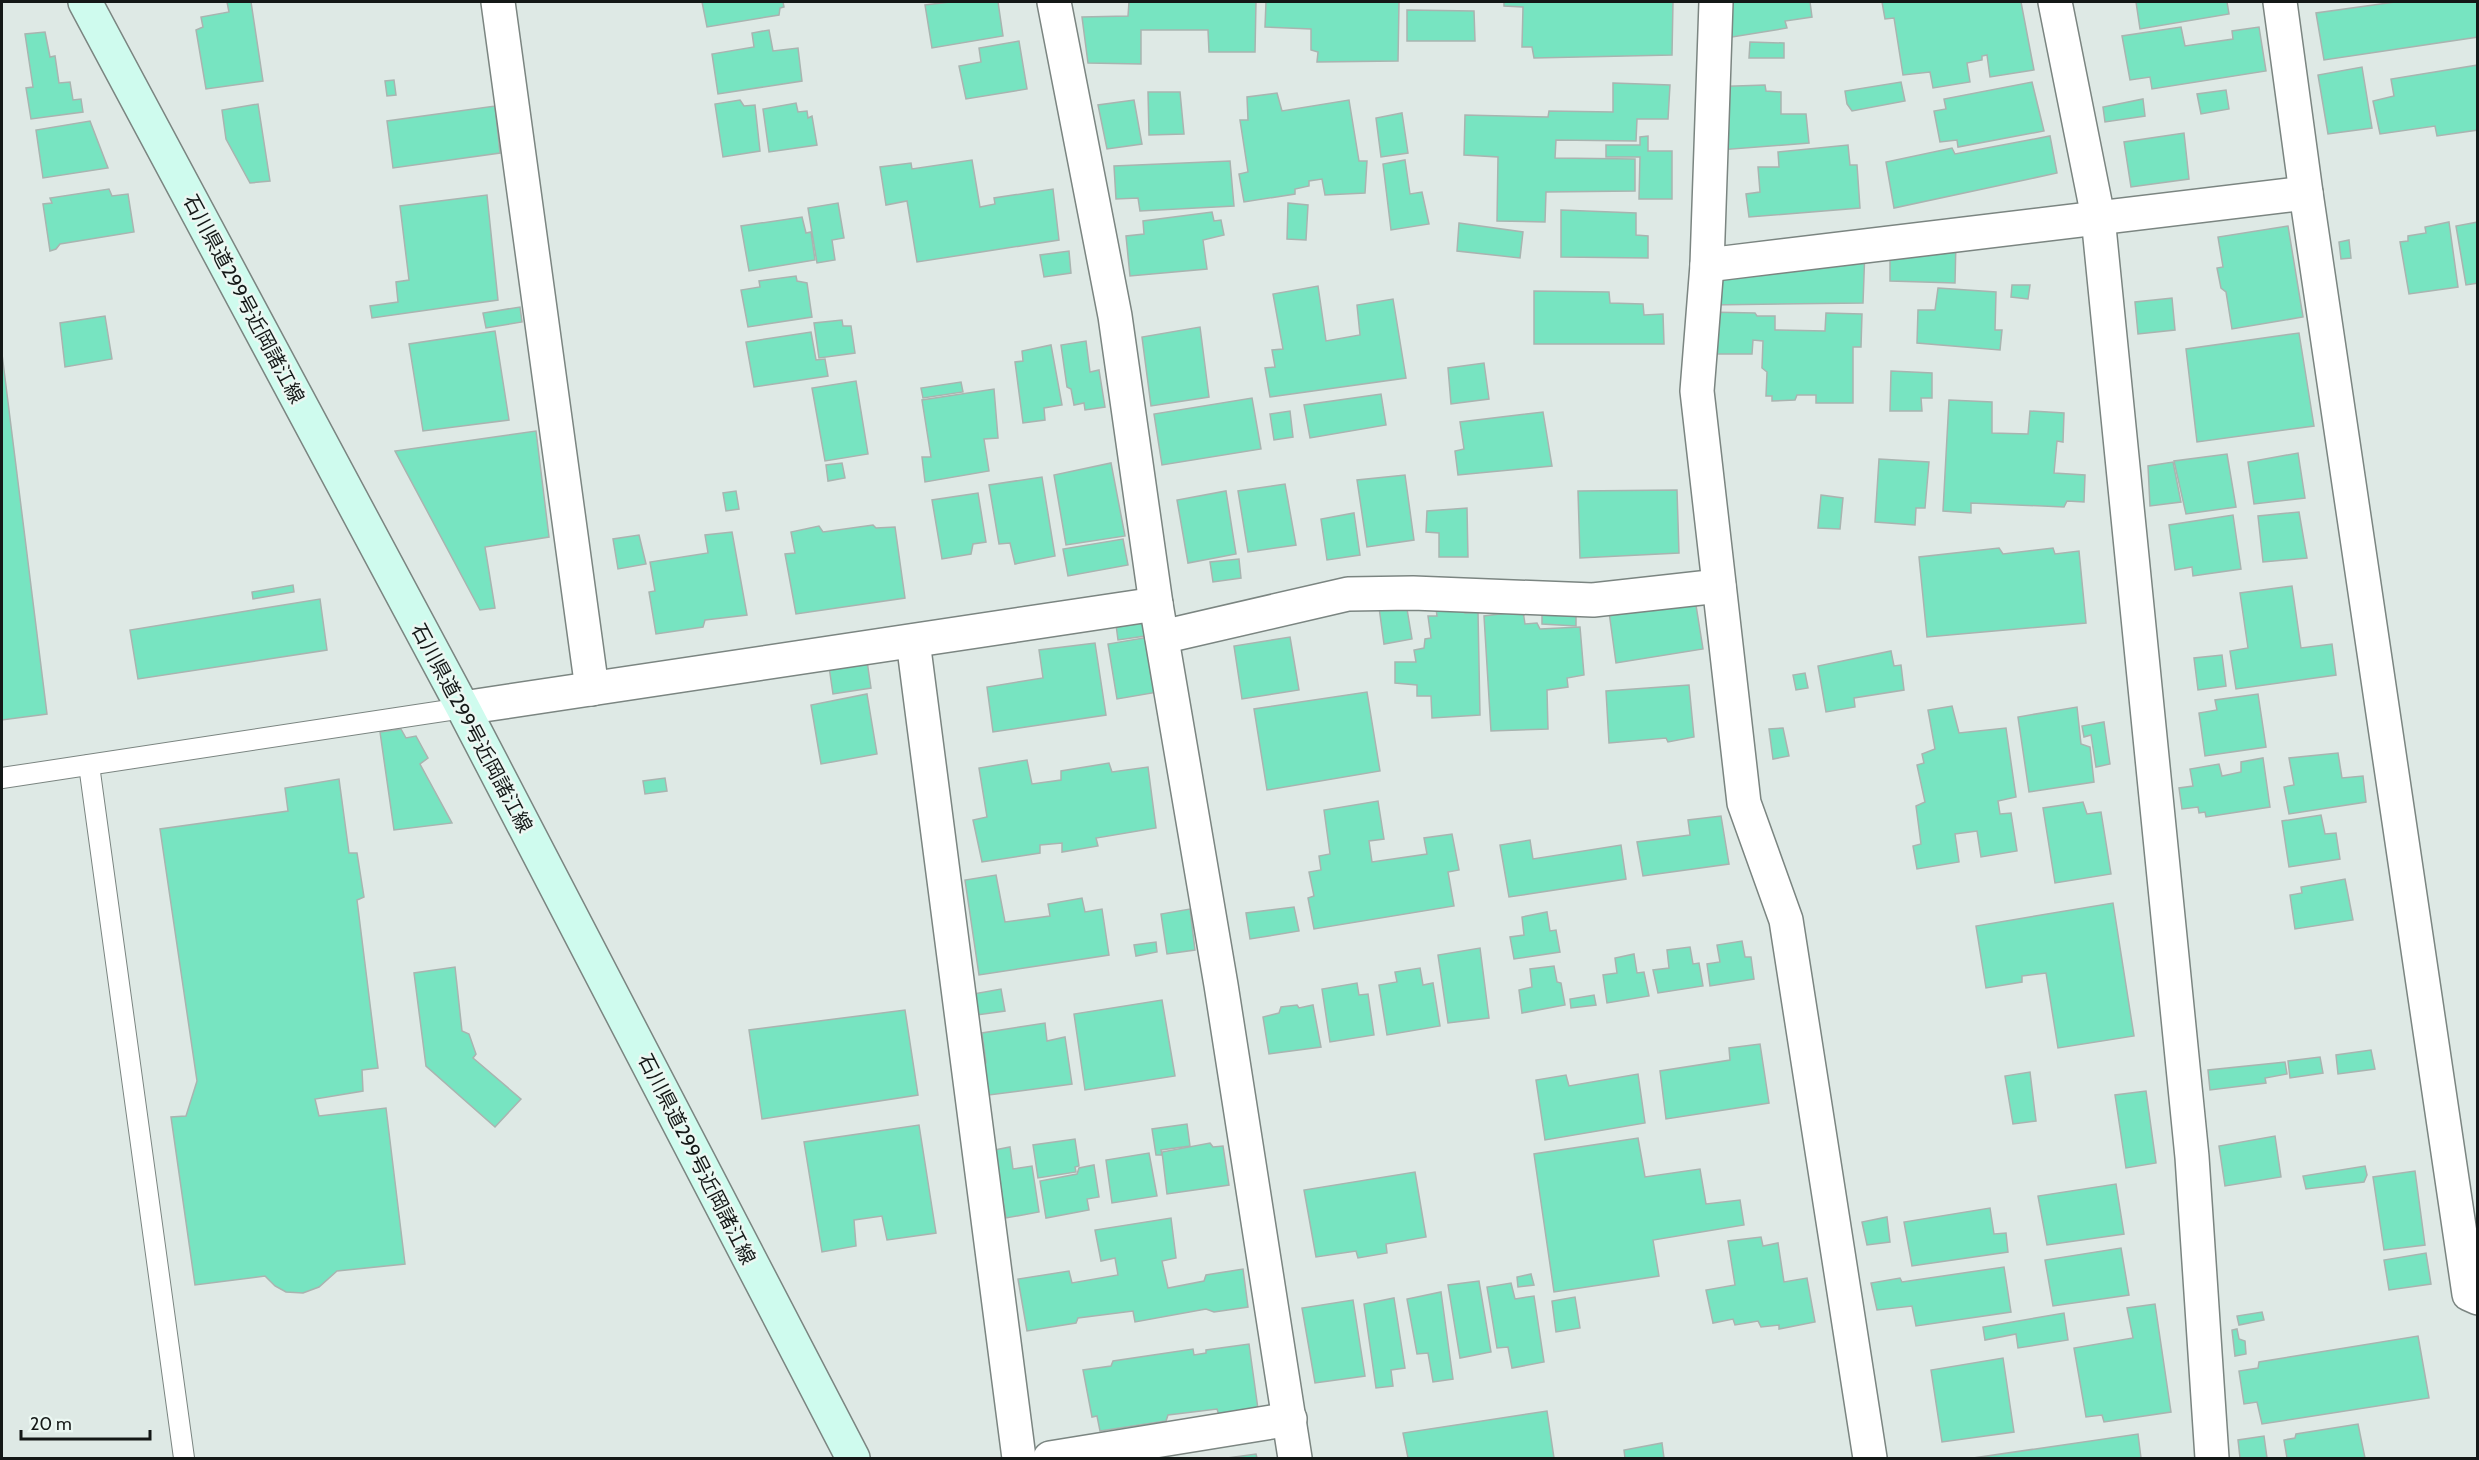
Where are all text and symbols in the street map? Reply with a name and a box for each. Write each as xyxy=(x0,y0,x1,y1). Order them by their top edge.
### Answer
street label: 石川県道299号近岡諸江線 xyxy=(179,190,309,408)
street label: 石川県道299号近岡諸江線 xyxy=(407,619,537,837)
street label: 石川県道299号近岡諸江線 xyxy=(633,1050,761,1268)
scale bar xyxy=(21,1403,150,1441)
text: 20 m xyxy=(30,1413,72,1435)

